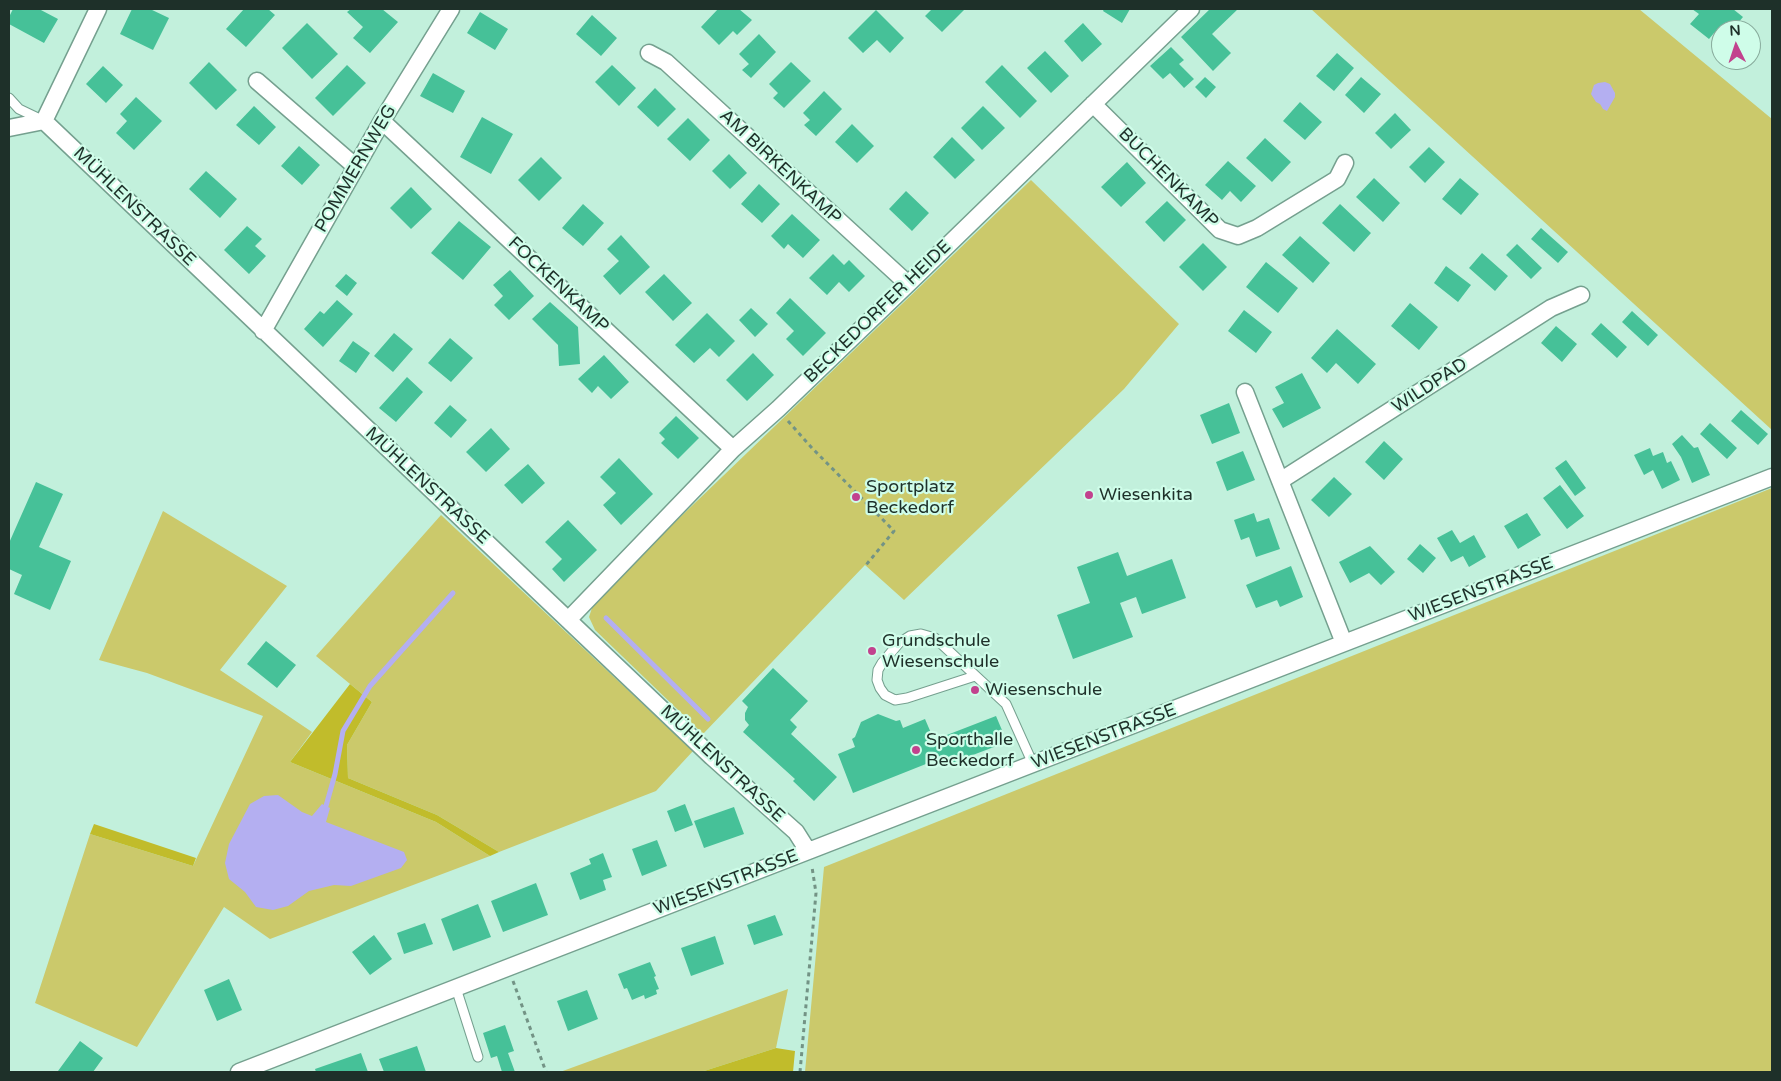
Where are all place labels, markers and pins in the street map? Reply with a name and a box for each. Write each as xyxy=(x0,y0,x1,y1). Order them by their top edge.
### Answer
place label: Sportplatz Beckedorf xyxy=(866,476,955,518)
place label: Wiesenkita xyxy=(1099,484,1193,506)
marker: Wiesenkita xyxy=(1083,489,1095,501)
marker: Sportplatz Beckedorf xyxy=(850,491,862,503)
place label: Grundschule Wiesenschule xyxy=(882,630,999,672)
marker: Grundschule Wiesenschule xyxy=(866,645,878,657)
place label: Wiesenschule xyxy=(985,679,1102,701)
marker: Wiesenschule xyxy=(969,684,981,696)
place label: Sporthalle Beckedorf xyxy=(926,729,1014,772)
marker: Sporthalle Beckedorf xyxy=(910,744,922,756)

